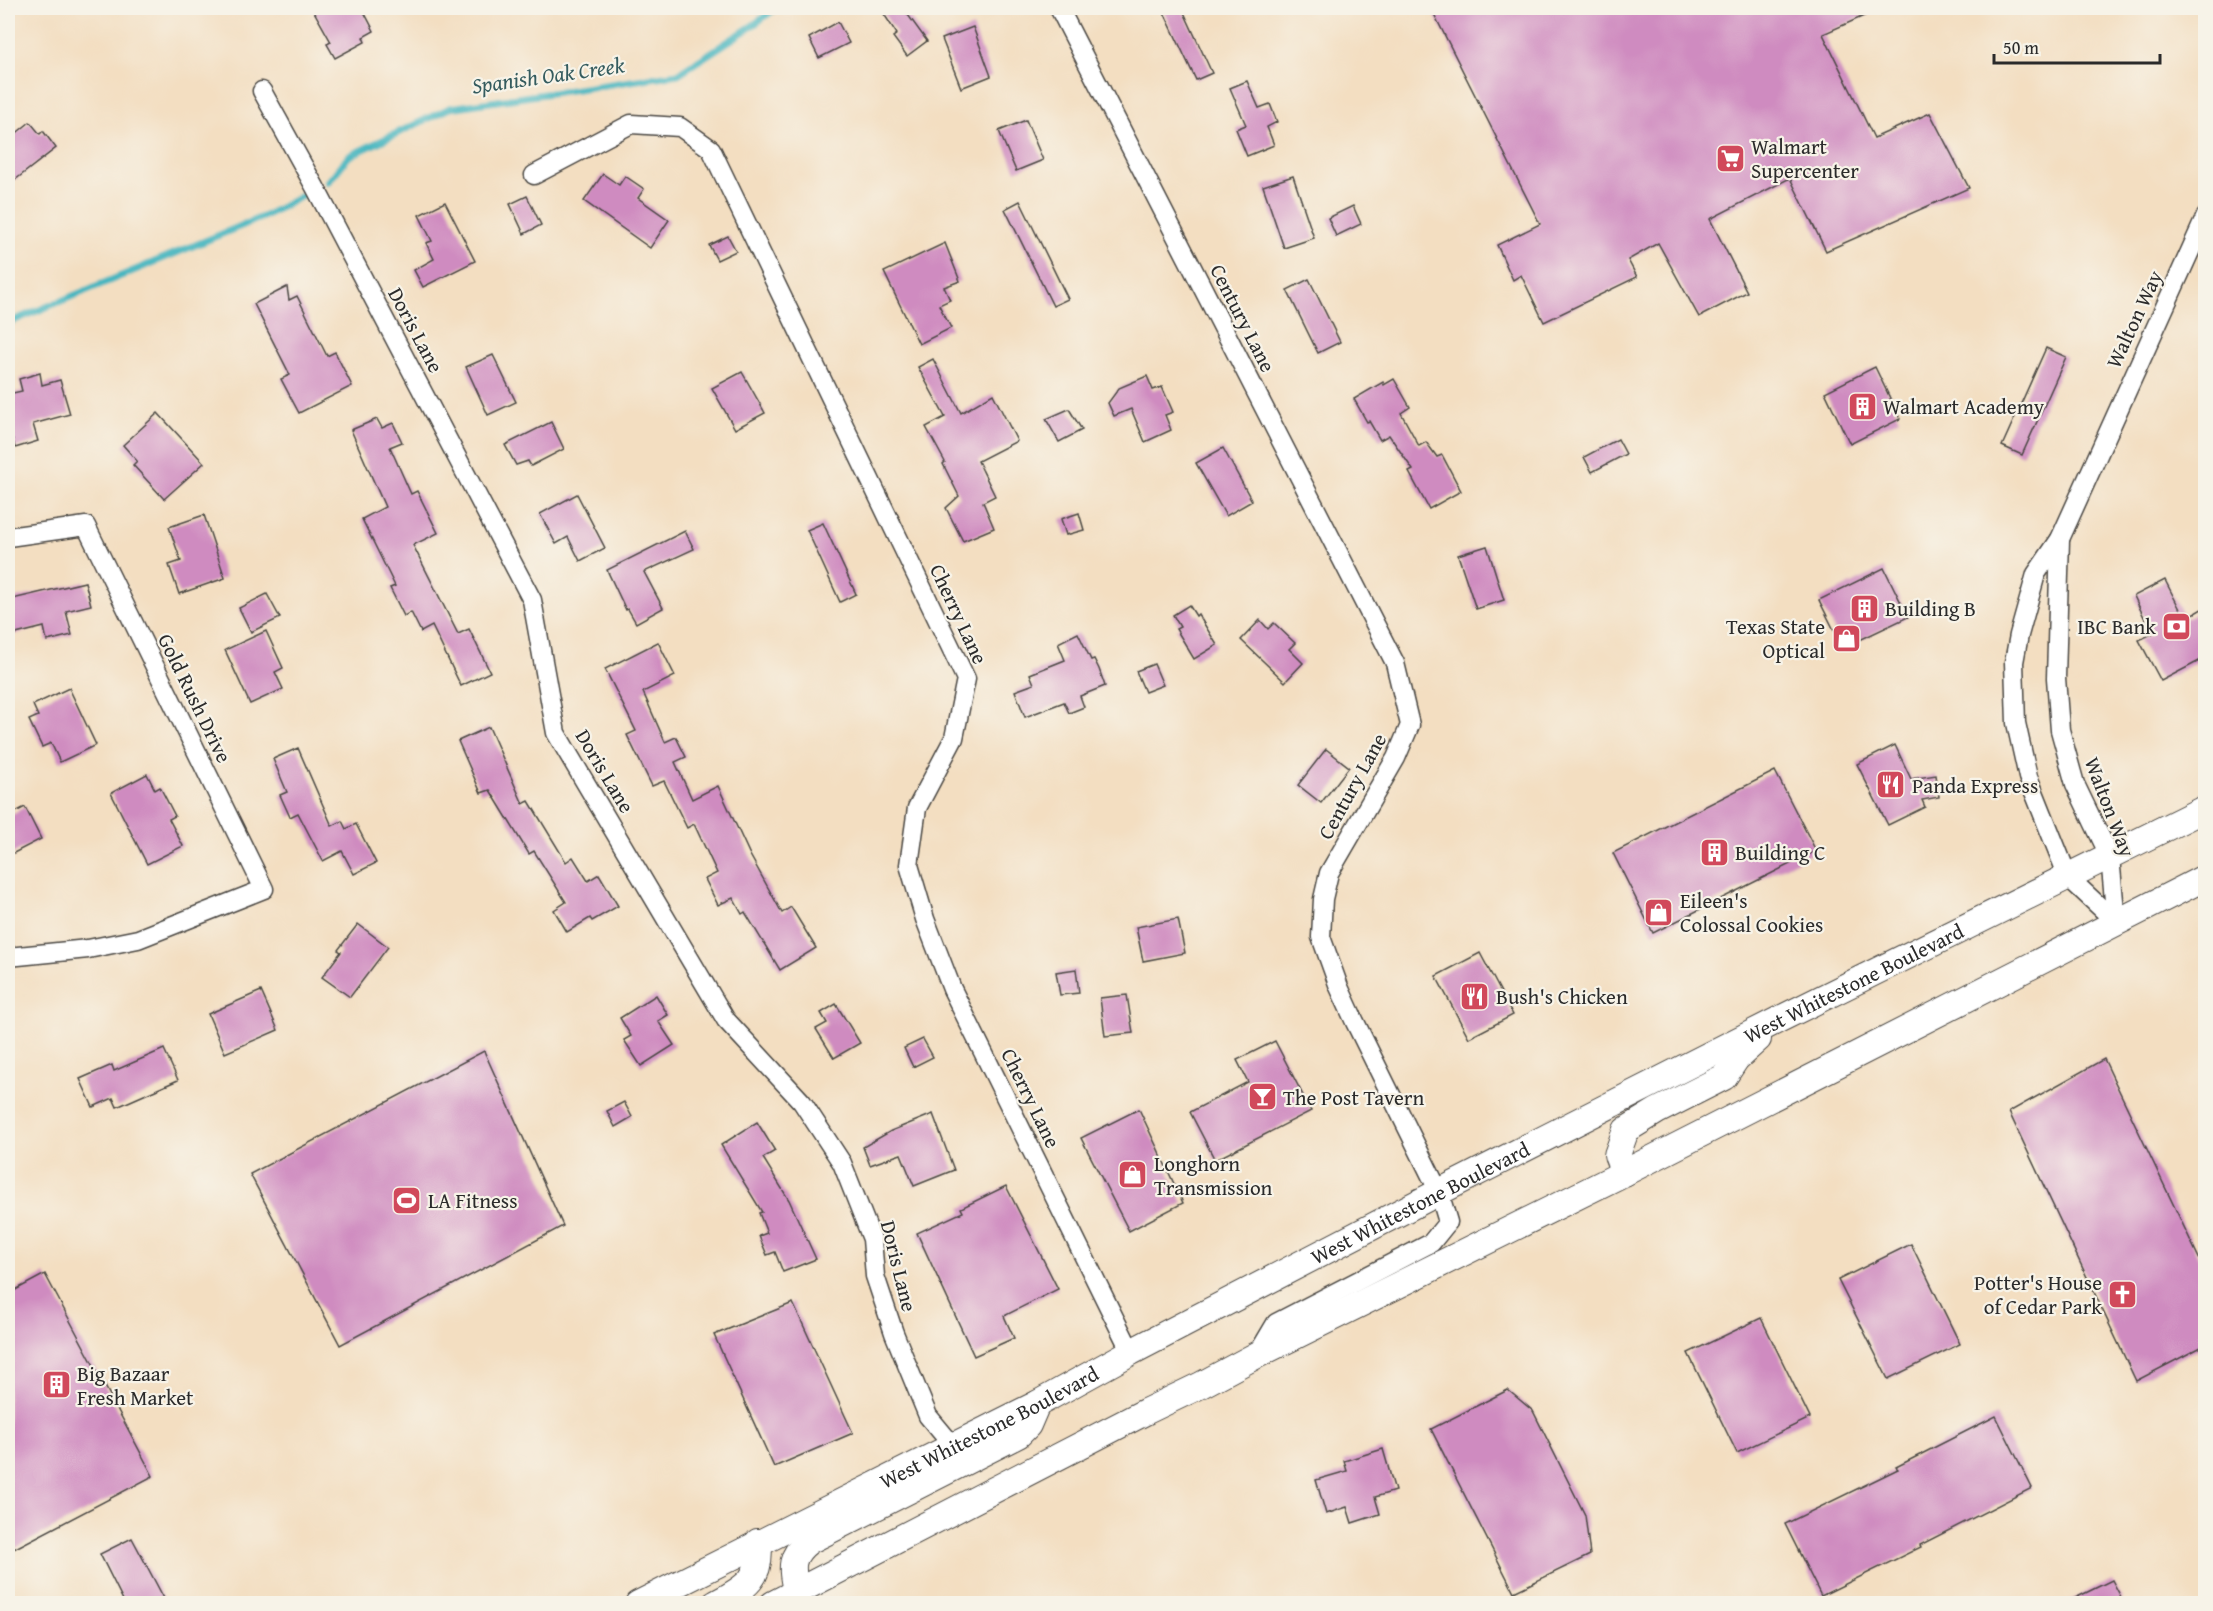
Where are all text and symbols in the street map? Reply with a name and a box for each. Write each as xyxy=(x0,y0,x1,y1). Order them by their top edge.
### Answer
scale bar xyxy=(1994,27,2160,65)
text: 50 m xyxy=(2003,34,2039,61)
water label: Spanish Oak Creek xyxy=(470,48,627,102)
place label: Walmart Supercenter xyxy=(1751,131,1859,186)
supermarket icon: Walmart Supercenter xyxy=(1714,142,1746,174)
street label: Century Lane xyxy=(1203,259,1284,377)
street label: Walton Way xyxy=(2098,264,2170,373)
street label: Doris Lane xyxy=(381,282,452,378)
building icon: Walmart Academy xyxy=(1846,390,1878,422)
place label: Walmart Academy xyxy=(1883,391,2045,422)
street label: Cherry Lane xyxy=(922,559,996,669)
building icon: Building B xyxy=(1848,592,1880,624)
place label: Building B xyxy=(1885,593,1976,624)
bank icon: IBC Bank xyxy=(2161,610,2193,642)
place label: Texas State Optical xyxy=(1726,611,1825,666)
place label: IBC Bank xyxy=(2077,611,2156,642)
shop icon: Texas State Optical xyxy=(1830,622,1862,654)
street label: Gold Rush Drive xyxy=(150,628,240,768)
street label: Doris Lane xyxy=(568,723,642,819)
street label: Century Lane xyxy=(1310,727,1394,845)
street label: Walton Way xyxy=(2077,753,2143,862)
restaurant icon: Panda Express xyxy=(1875,769,1907,801)
place label: Panda Express xyxy=(1912,770,2038,801)
building icon: Building C xyxy=(1698,836,1730,868)
place label: Building C xyxy=(1735,837,1825,868)
place label: Eileen's Colossal Cookies xyxy=(1680,885,1823,940)
shop icon: Eileen's Colossal Cookies xyxy=(1643,896,1675,928)
street label: West Whitestone Boulevard xyxy=(1738,915,1969,1051)
restaurant icon: Bush's Chicken xyxy=(1459,980,1491,1012)
place label: Bush's Chicken xyxy=(1496,981,1628,1012)
street label: Cherry Lane xyxy=(994,1043,1069,1153)
bar icon: The Post Tavern xyxy=(1246,1081,1278,1113)
place label: The Post Tavern xyxy=(1283,1082,1424,1113)
street label: West Whitestone Boulevard xyxy=(1305,1133,1535,1272)
place label: Longhorn Transmission xyxy=(1154,1148,1273,1203)
shop icon: Longhorn Transmission xyxy=(1117,1159,1149,1191)
sports icon: LA Fitness xyxy=(391,1184,423,1216)
place label: LA Fitness xyxy=(428,1185,517,1216)
street label: Doris Lane xyxy=(873,1217,925,1315)
place label: Potter's House of Cedar Park xyxy=(1974,1267,2102,1322)
church icon: Potter's House of Cedar Park xyxy=(2107,1278,2139,1310)
street label: West Whitestone Boulevard xyxy=(874,1357,1105,1496)
place label: Big Bazaar Fresh Market xyxy=(77,1358,194,1413)
building icon: Big Bazaar Fresh Market xyxy=(40,1369,72,1401)

